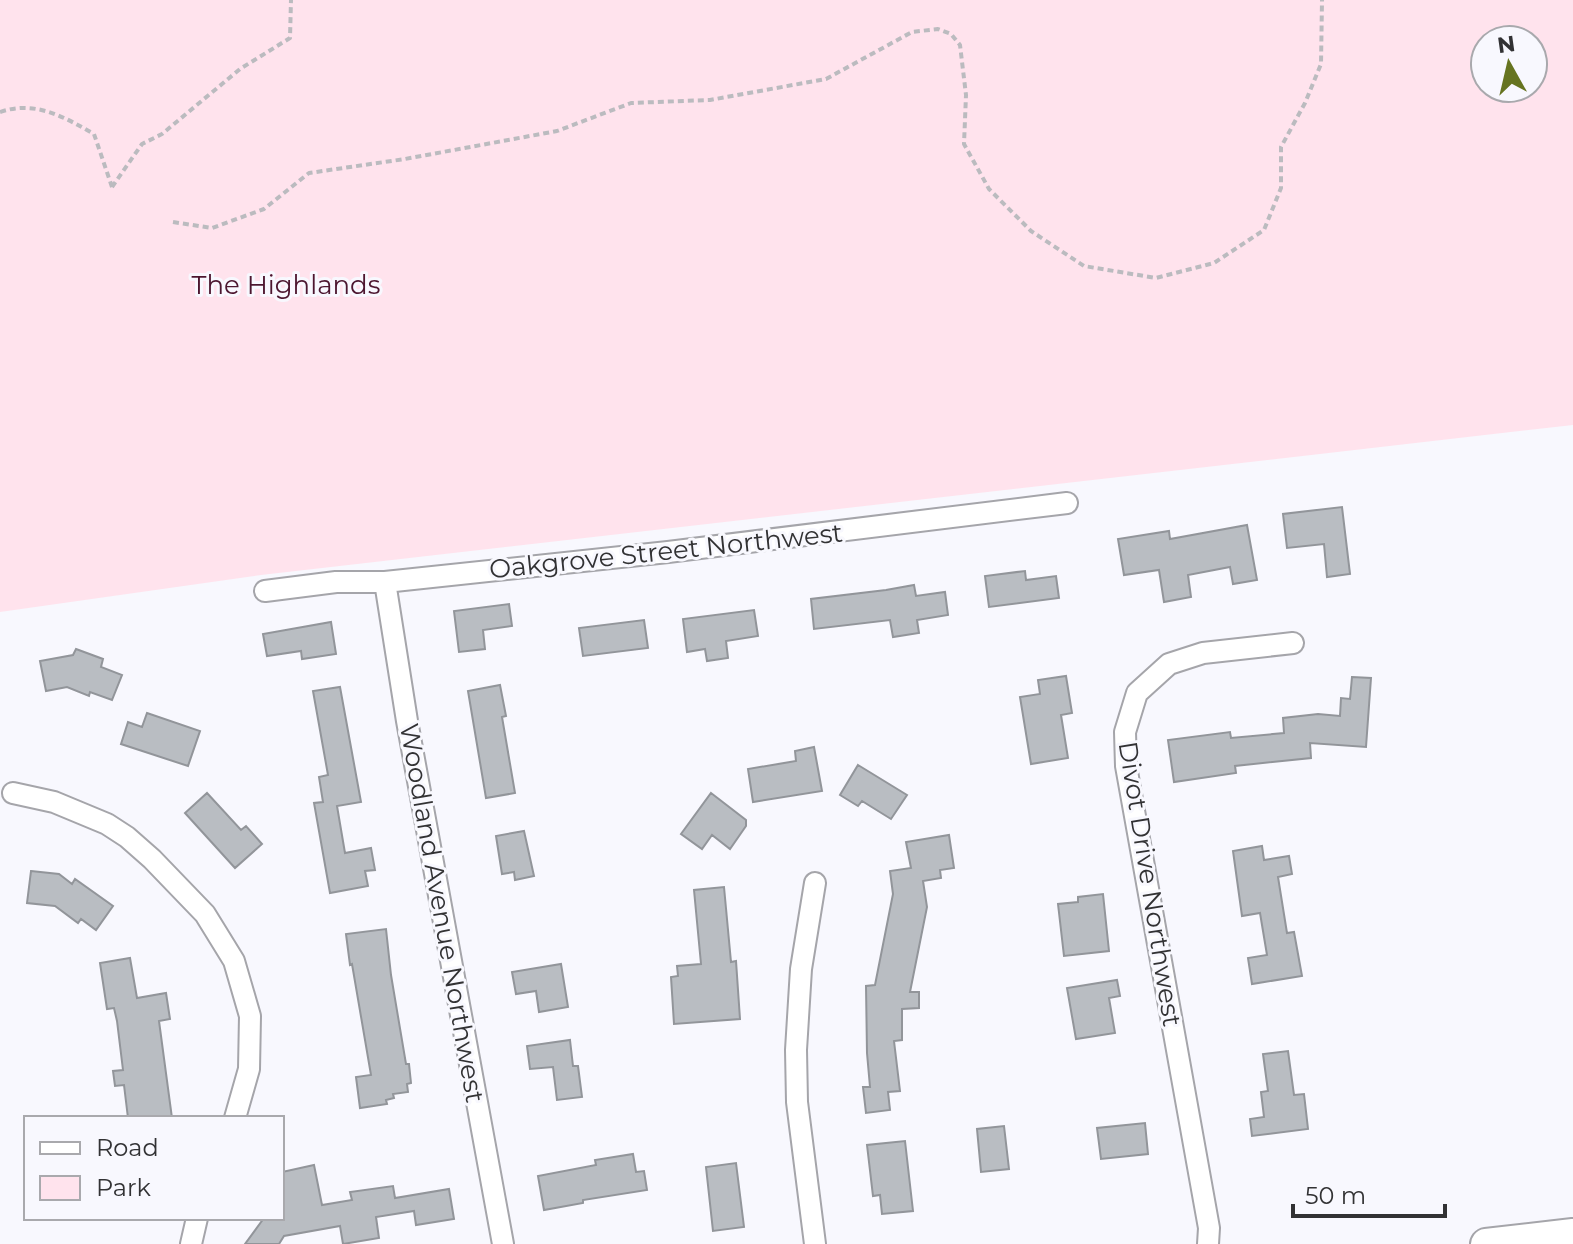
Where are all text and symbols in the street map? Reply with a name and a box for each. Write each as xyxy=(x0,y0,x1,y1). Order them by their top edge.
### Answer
north arrow xyxy=(1469,24,1549,104)
text: N xyxy=(1496,30,1517,59)
park label: The Highlands xyxy=(192,269,380,301)
street label: Oakgrove Street Northwest xyxy=(488,517,844,585)
street label: Woodland Avenue Northwest xyxy=(393,721,491,1105)
street label: Divot Drive Northwest xyxy=(1112,739,1188,1029)
legend xyxy=(24,1116,284,1220)
text: Road xyxy=(96,1133,159,1162)
scale bar xyxy=(1293,1168,1445,1218)
text: Park xyxy=(96,1173,151,1202)
text: 50 m xyxy=(1305,1181,1366,1210)

